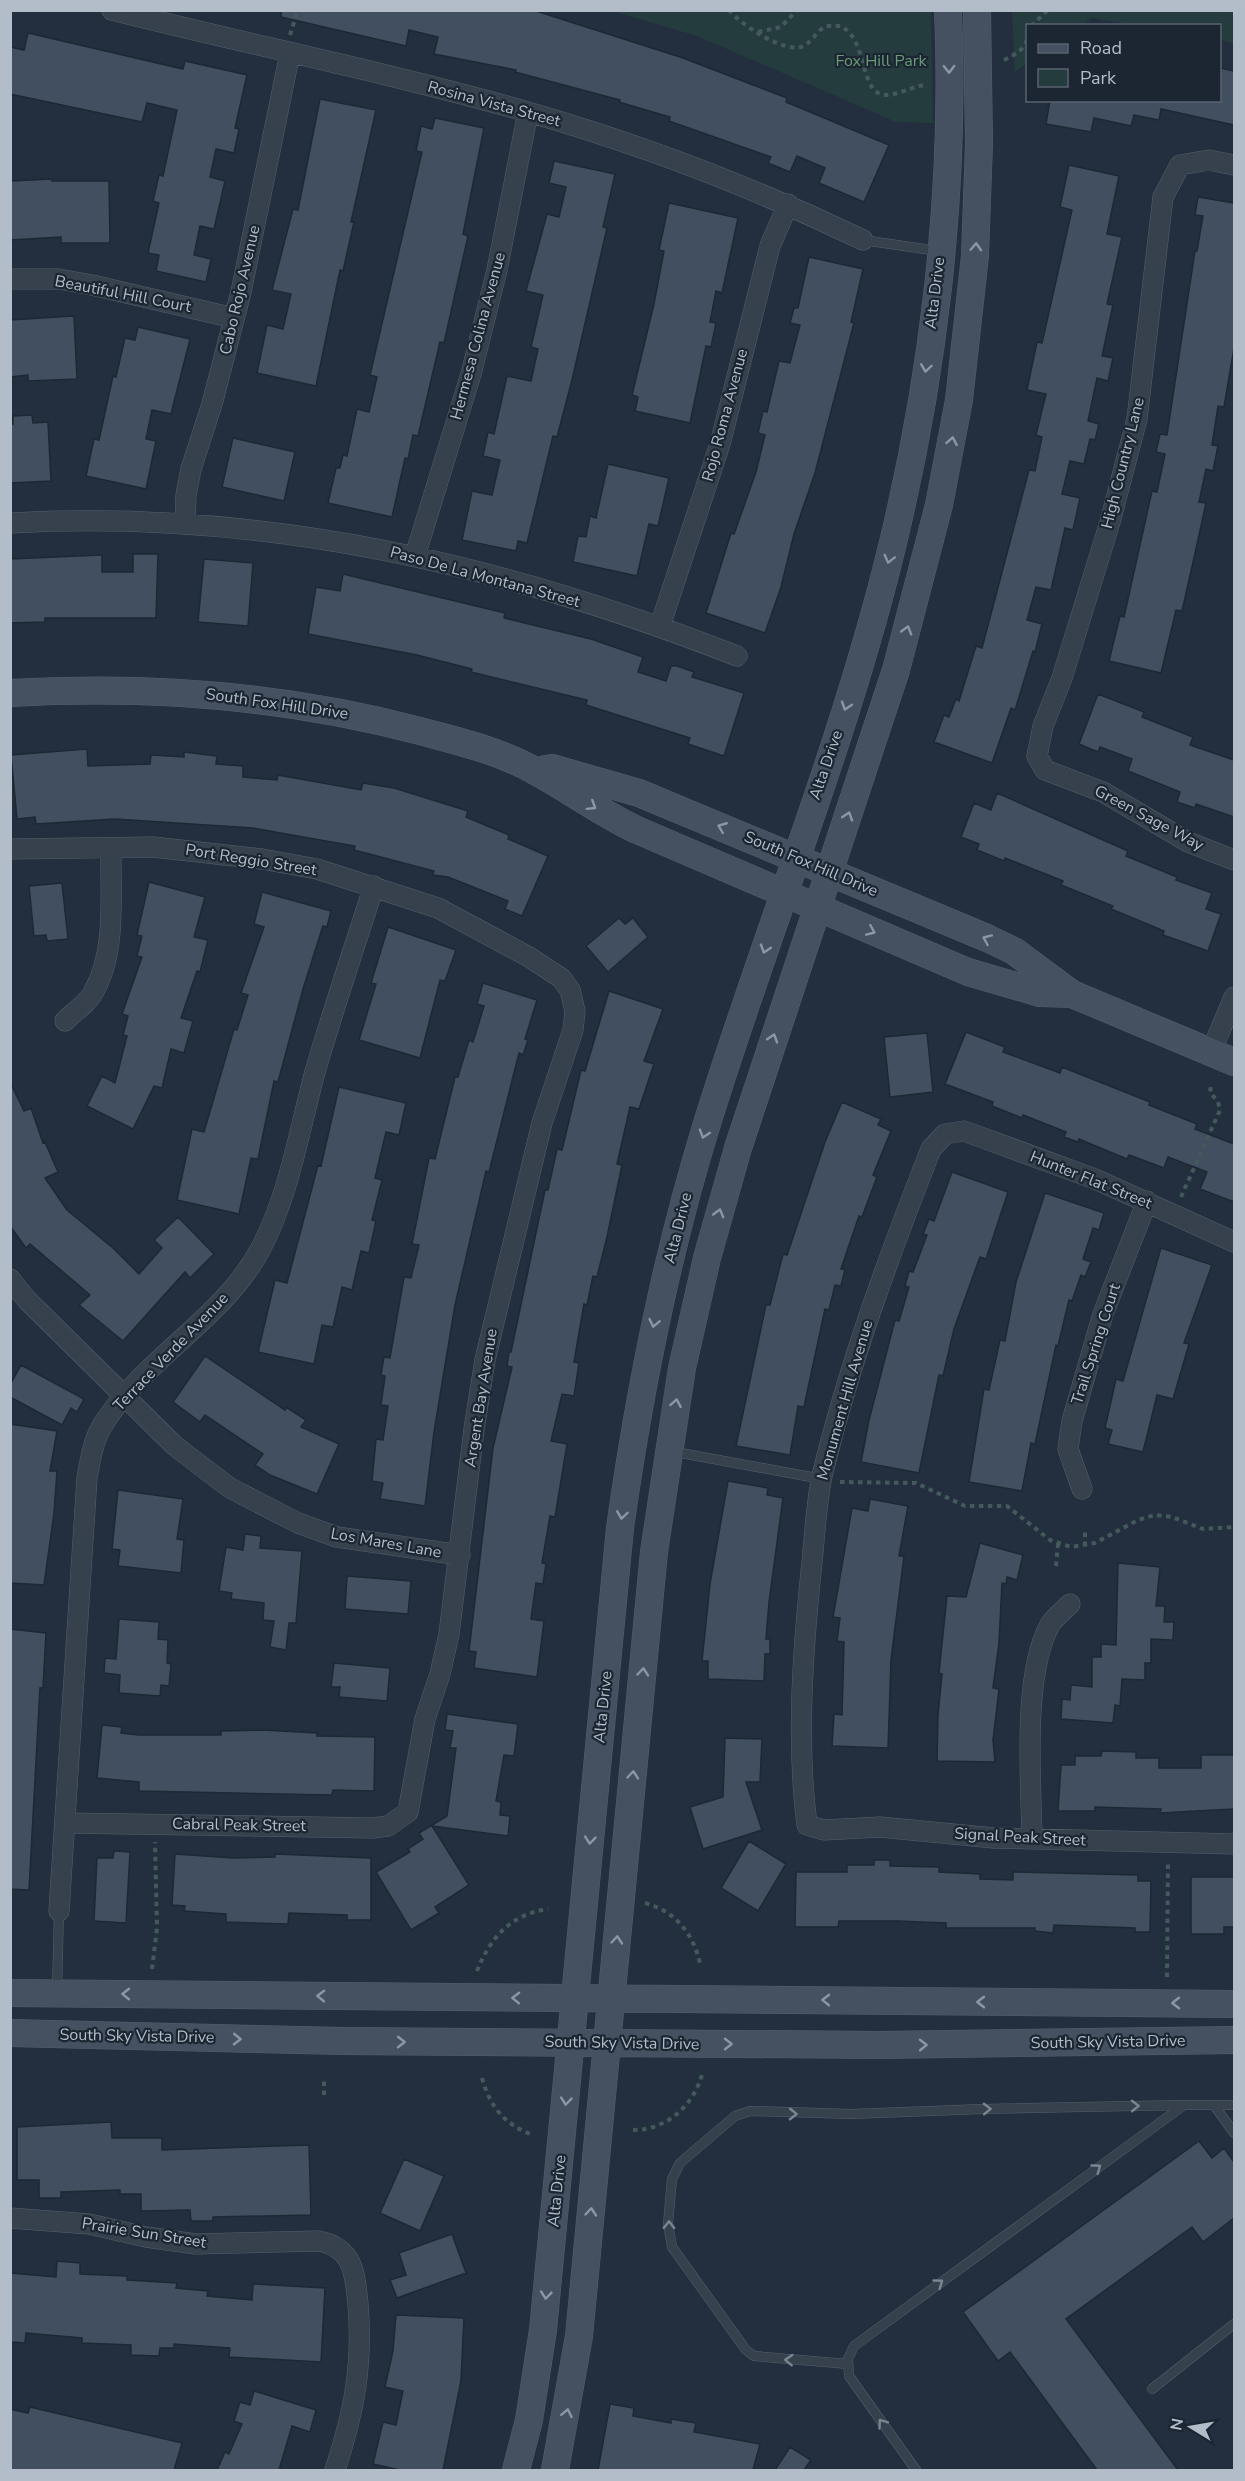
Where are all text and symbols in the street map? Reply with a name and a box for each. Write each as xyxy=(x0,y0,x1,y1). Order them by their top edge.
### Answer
legend xyxy=(1026,24,1221,102)
text: Road xyxy=(1080,36,1122,60)
park label: Fox Hill Park xyxy=(835,50,928,72)
one-way arrow xyxy=(943,64,956,73)
text: Park xyxy=(1080,66,1117,90)
street label: Rosina Vista Street xyxy=(425,76,563,132)
street label: Cabo Rojo Avenue xyxy=(214,223,266,357)
one-way arrow xyxy=(969,243,982,252)
street label: Hermesa Colina Avenue xyxy=(445,250,511,422)
street label: Alta Drive xyxy=(920,256,950,330)
street label: Beautiful Hill Court xyxy=(53,270,193,318)
street label: Rojo Roma Avenue xyxy=(697,346,753,484)
one-way arrow xyxy=(920,363,933,372)
street label: High Country Lane xyxy=(1096,395,1150,531)
one-way arrow xyxy=(945,436,958,446)
street label: Paso De La Montana Street xyxy=(388,541,583,613)
one-way arrow xyxy=(884,554,897,564)
one-way arrow xyxy=(900,626,912,636)
street label: South Fox Hill Drive xyxy=(204,683,350,725)
one-way arrow xyxy=(841,701,853,711)
street label: Alta Drive xyxy=(804,727,848,803)
street label: Green Sage Way xyxy=(1090,780,1208,857)
one-way arrow xyxy=(586,799,596,811)
one-way arrow xyxy=(841,811,853,822)
one-way arrow xyxy=(717,822,728,834)
street label: South Fox Hill Drive xyxy=(741,826,881,902)
street label: Port Reggio Street xyxy=(184,839,319,881)
one-way arrow xyxy=(865,924,876,936)
one-way arrow xyxy=(983,934,994,946)
one-way arrow xyxy=(759,943,772,954)
one-way arrow xyxy=(766,1033,778,1044)
one-way arrow xyxy=(699,1129,711,1139)
street label: Hunter Flat Street xyxy=(1027,1146,1156,1215)
street label: Alta Drive xyxy=(659,1190,697,1266)
one-way arrow xyxy=(712,1208,724,1219)
street label: Trail Spring Court xyxy=(1066,1280,1126,1407)
street label: Terrace Verde Avenue xyxy=(108,1288,234,1416)
street label: Monument Hill Avenue xyxy=(812,1317,878,1483)
one-way arrow xyxy=(649,1318,662,1328)
street label: Argent Bay Avenue xyxy=(459,1327,503,1469)
one-way arrow xyxy=(669,1399,682,1409)
one-way arrow xyxy=(617,1511,629,1520)
street label: Los Mares Lane xyxy=(329,1522,443,1564)
one-way arrow xyxy=(636,1667,649,1676)
street label: Alta Drive xyxy=(588,1670,618,1744)
one-way arrow xyxy=(626,1771,639,1780)
street label: Cabral Peak Street xyxy=(172,1813,306,1837)
street label: Signal Peak Street xyxy=(954,1823,1087,1851)
one-way arrow xyxy=(584,1835,597,1845)
one-way arrow xyxy=(610,1936,623,1945)
one-way arrow xyxy=(121,1988,130,2000)
one-way arrow xyxy=(316,1990,325,2002)
one-way arrow xyxy=(511,1992,520,2004)
one-way arrow xyxy=(821,1994,830,2006)
one-way arrow xyxy=(977,1995,986,2008)
one-way arrow xyxy=(1172,1997,1181,2009)
street label: South Sky Vista Drive xyxy=(59,2024,215,2048)
street label: South Sky Vista Drive xyxy=(1030,2030,1186,2054)
street label: South Sky Vista Drive xyxy=(544,2031,700,2055)
one-way arrow xyxy=(232,2033,241,2045)
one-way arrow xyxy=(396,2036,405,2048)
one-way arrow xyxy=(724,2038,733,2050)
one-way arrow xyxy=(919,2038,928,2051)
one-way arrow xyxy=(560,2096,573,2105)
one-way arrow xyxy=(1130,2100,1139,2112)
one-way arrow xyxy=(983,2102,992,2115)
one-way arrow xyxy=(788,2107,797,2120)
street label: Alta Drive xyxy=(542,2154,572,2228)
one-way arrow xyxy=(1090,2164,1101,2175)
one-way arrow xyxy=(584,2208,597,2217)
street label: Prairie Sun Street xyxy=(80,2212,208,2254)
one-way arrow xyxy=(662,2221,675,2230)
one-way arrow xyxy=(932,2279,943,2290)
one-way arrow xyxy=(540,2290,553,2299)
one-way arrow xyxy=(785,2354,794,2367)
north arrow xyxy=(1161,2397,1221,2457)
one-way arrow xyxy=(560,2409,573,2419)
text: N xyxy=(1165,2416,1189,2432)
one-way arrow xyxy=(878,2419,889,2430)

